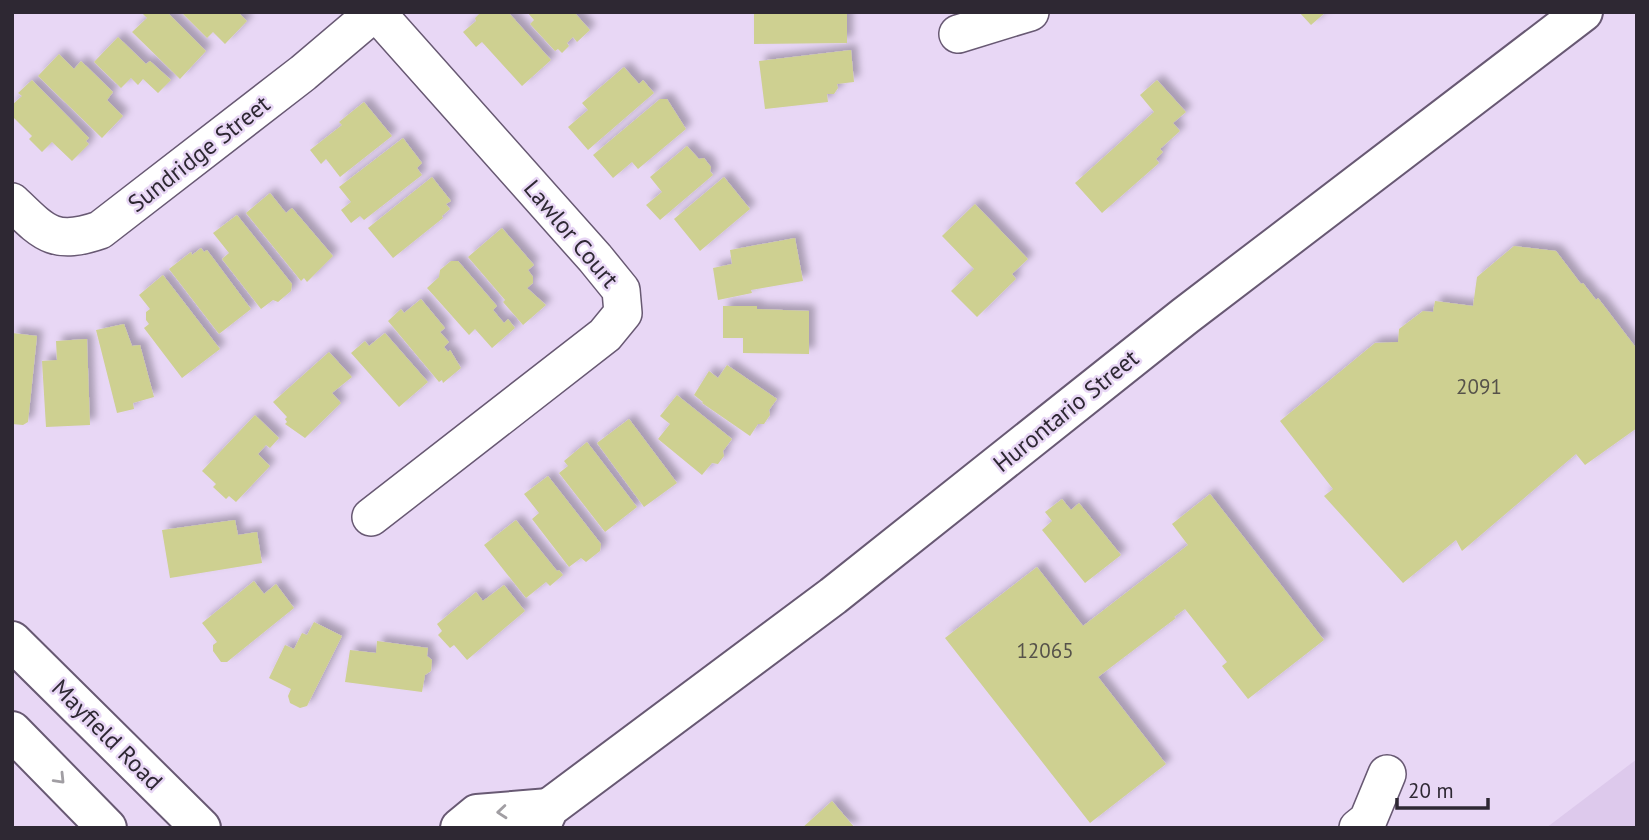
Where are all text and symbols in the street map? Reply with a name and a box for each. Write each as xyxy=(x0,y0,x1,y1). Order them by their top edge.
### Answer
street label: Sundridge Street xyxy=(121,88,276,219)
street label: Lawlor Court xyxy=(517,173,626,294)
street label: Hurontario Street xyxy=(987,342,1145,479)
house number: 2091 xyxy=(1456,373,1502,400)
house number: 12065 xyxy=(1016,637,1074,664)
street label: Mayfield Road xyxy=(45,673,169,797)
scale bar xyxy=(1397,766,1488,810)
one-way arrow xyxy=(51,771,64,784)
text: 20 m xyxy=(1408,777,1454,804)
one-way arrow xyxy=(496,804,507,819)

